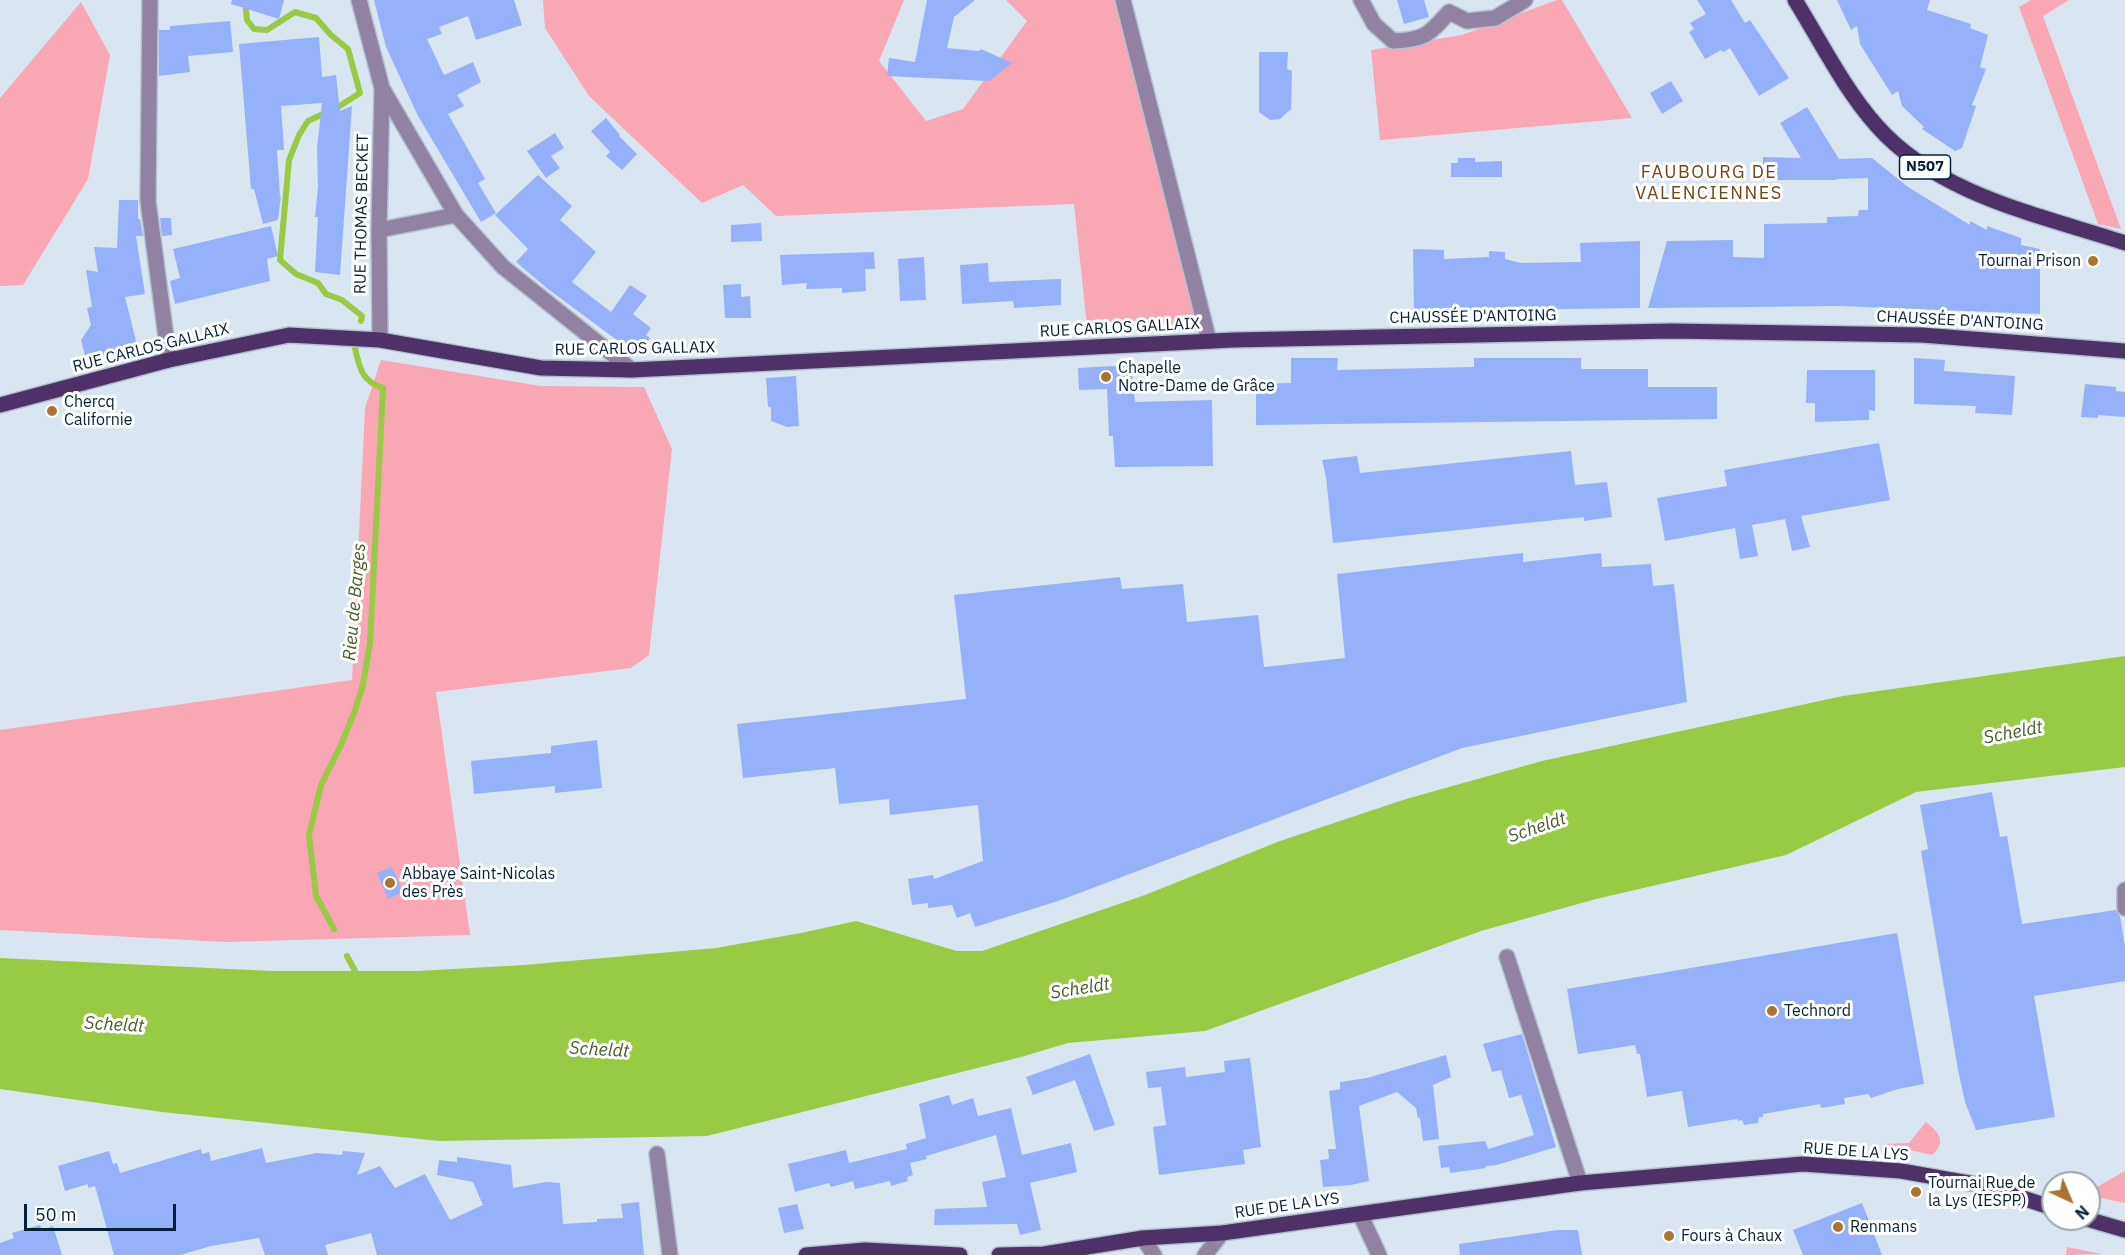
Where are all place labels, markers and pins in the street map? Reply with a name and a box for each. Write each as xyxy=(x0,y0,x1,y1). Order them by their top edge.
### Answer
place label: Tournai Prison xyxy=(1978,251,2081,271)
marker: Tournai Prison xyxy=(2086,254,2100,268)
place label: Chapelle Notre-Dame de Grâce xyxy=(1118,358,1275,396)
marker: Chapelle Notre-Dame de Grâce xyxy=(1099,370,1113,384)
place label: Chercq Californie xyxy=(64,392,133,430)
marker: Chercq Californie xyxy=(45,404,59,418)
place label: Abbaye Saint-Nicolas des Près xyxy=(402,864,555,902)
marker: Abbaye Saint-Nicolas des Près xyxy=(383,876,397,890)
place label: Technord xyxy=(1784,1001,1851,1021)
marker: Technord xyxy=(1765,1004,1779,1018)
place label: Tournai Rue de la Lys (IESPP) xyxy=(1928,1173,2035,1211)
marker: Tournai Rue de la Lys (IESPP) xyxy=(1909,1185,1923,1199)
place label: Renmans xyxy=(1850,1217,1917,1237)
marker: Renmans xyxy=(1831,1220,1845,1234)
place label: Fours à Chaux xyxy=(1681,1226,1782,1246)
marker: Fours à Chaux xyxy=(1662,1229,1676,1243)

